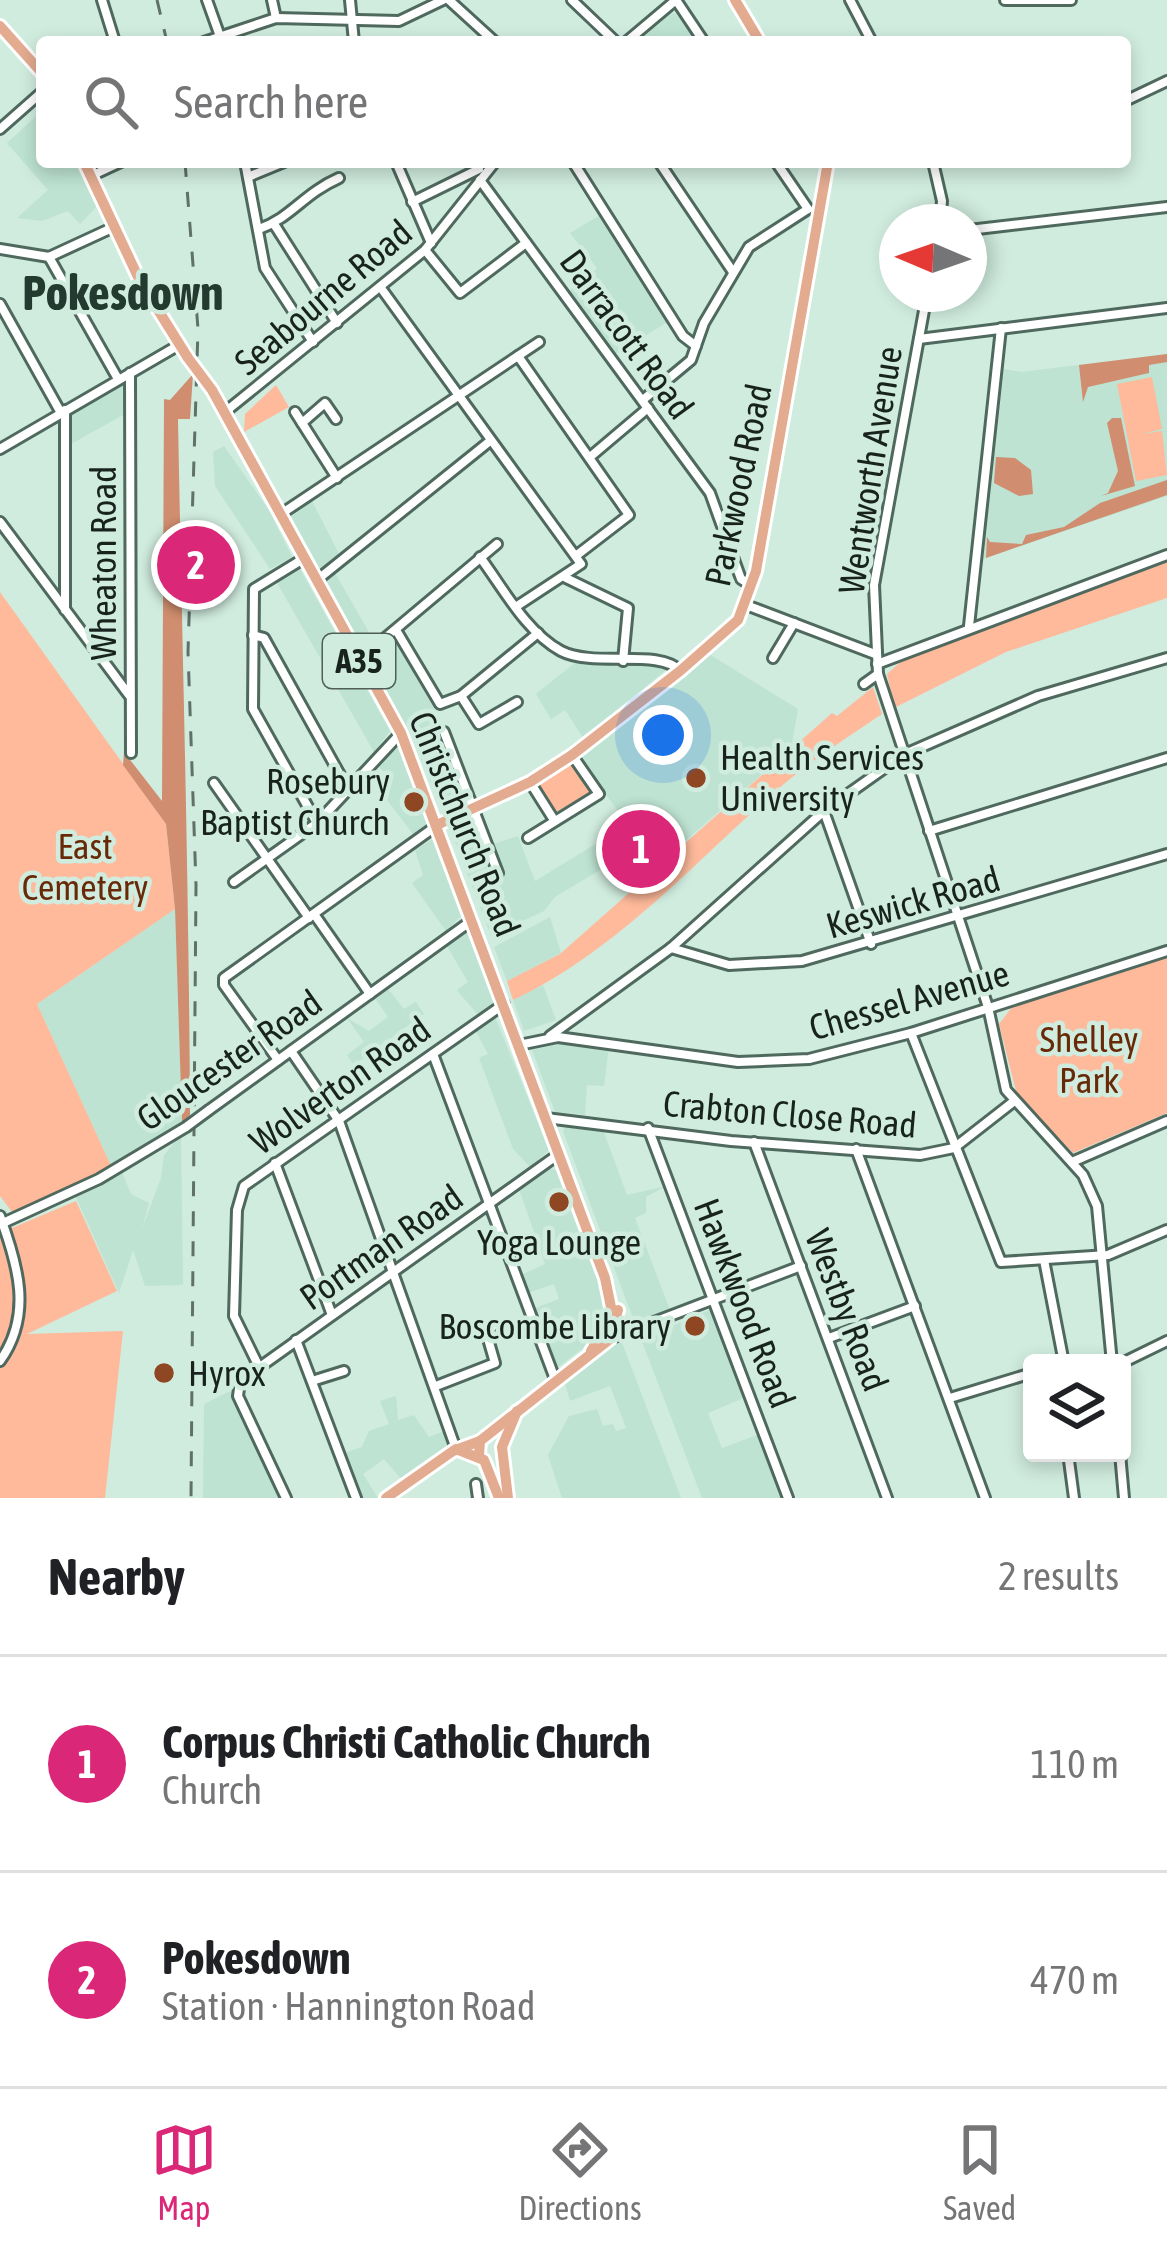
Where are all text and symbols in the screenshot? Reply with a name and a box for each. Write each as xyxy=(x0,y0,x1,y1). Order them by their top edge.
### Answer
search box xyxy=(36,36,1131,168)
icon: search xyxy=(78,69,144,135)
text: Search here xyxy=(174,76,368,128)
north arrow xyxy=(879,204,987,312)
street label: Seabourne Road xyxy=(226,211,420,383)
street label: Darracott Road xyxy=(552,241,702,427)
district label: Pokesdown xyxy=(22,265,224,320)
street label: Wentworth Avenue xyxy=(830,343,910,597)
street label: Parkwood Road xyxy=(696,380,780,590)
street label: Wheaton Road xyxy=(82,466,124,660)
pin: 2 xyxy=(157,520,235,610)
road number: A35 xyxy=(323,634,395,688)
your location xyxy=(633,705,693,765)
street label: Christchurch Road xyxy=(401,706,529,942)
place label: Health Services University xyxy=(720,736,924,819)
place label: Rosebury Baptist Church xyxy=(200,760,390,843)
marker: Health Services University xyxy=(683,765,709,791)
marker: Rosebury Baptist Church xyxy=(401,789,427,815)
pin: 1 xyxy=(602,804,680,894)
park label: East Cemetery xyxy=(22,825,148,908)
street label: Keswick Road xyxy=(821,857,1005,947)
street label: Chessel Avenue xyxy=(804,951,1014,1049)
street label: Gloucester Road xyxy=(129,981,329,1139)
street label: Wolverton Road xyxy=(242,1008,438,1162)
park label: Shelley Park xyxy=(1040,1018,1138,1101)
street label: Crabton Close Road xyxy=(662,1082,918,1146)
street label: Portman Road xyxy=(292,1176,470,1318)
marker: Yoga Lounge xyxy=(546,1189,572,1215)
street label: Hawkwood Road xyxy=(686,1192,804,1414)
place label: Yoga Lounge xyxy=(477,1221,641,1263)
street label: Westby Road xyxy=(797,1223,897,1397)
place label: Boscombe Library xyxy=(438,1305,671,1347)
marker: Boscombe Library xyxy=(682,1313,708,1339)
place label: Hyrox xyxy=(188,1352,265,1394)
map controls xyxy=(1023,1354,1131,1462)
button: layers xyxy=(1023,1354,1131,1462)
marker: Hyrox xyxy=(151,1360,177,1386)
text: Nearby xyxy=(48,1547,185,1606)
text: 2 results xyxy=(998,1554,1119,1598)
text: Corpus Christi Catholic Church xyxy=(162,1716,651,1768)
text: 1 xyxy=(78,1742,96,1786)
text: 110 m xyxy=(1031,1742,1119,1786)
text: Church xyxy=(162,1768,262,1812)
text: Pokesdown xyxy=(162,1932,351,1984)
text: 2 xyxy=(78,1958,96,2002)
text: 470 m xyxy=(1031,1958,1119,2002)
text: Station · Hannington Road xyxy=(162,1984,535,2028)
tab: Map xyxy=(151,2117,217,2227)
tab: Directions xyxy=(518,2117,642,2227)
tab: Saved xyxy=(943,2117,1016,2227)

